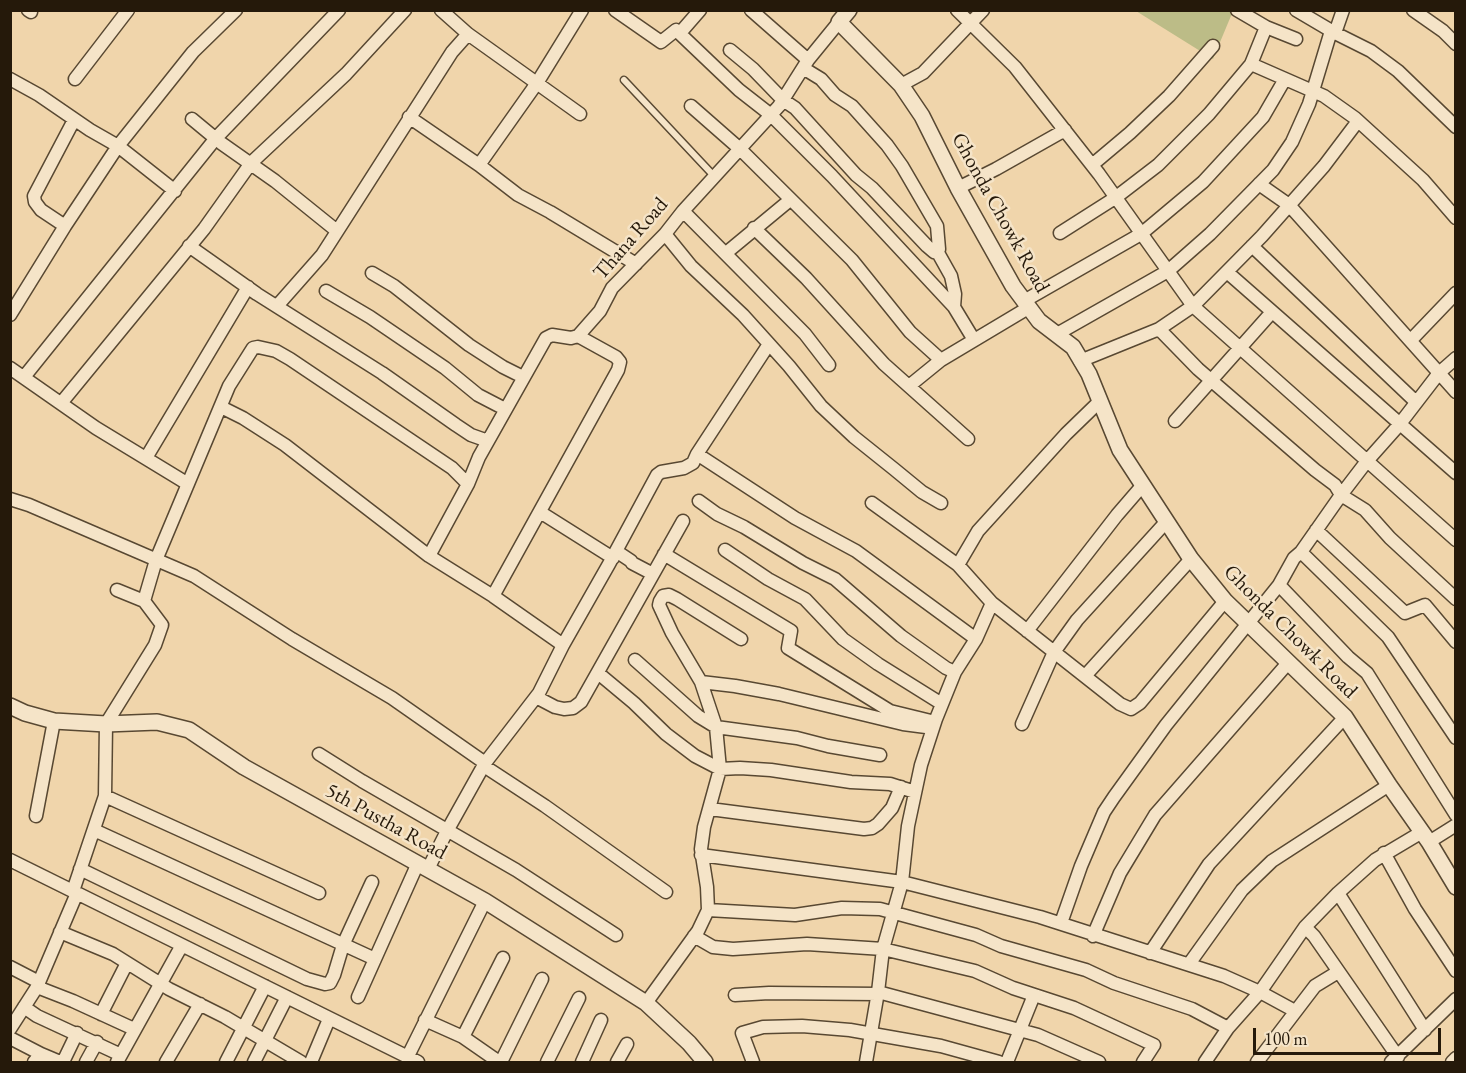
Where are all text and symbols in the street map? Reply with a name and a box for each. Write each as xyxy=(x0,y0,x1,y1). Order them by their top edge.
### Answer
street label: Ghonda Chowk Road xyxy=(946,129,1054,297)
street label: Thana Road xyxy=(588,193,674,285)
street label: Ghonda Chowk Road xyxy=(1218,560,1362,704)
street label: 5th Pustha Road xyxy=(321,778,451,866)
scale bar xyxy=(1256,1016,1444,1054)
text: 100 m xyxy=(1264,1027,1308,1050)

